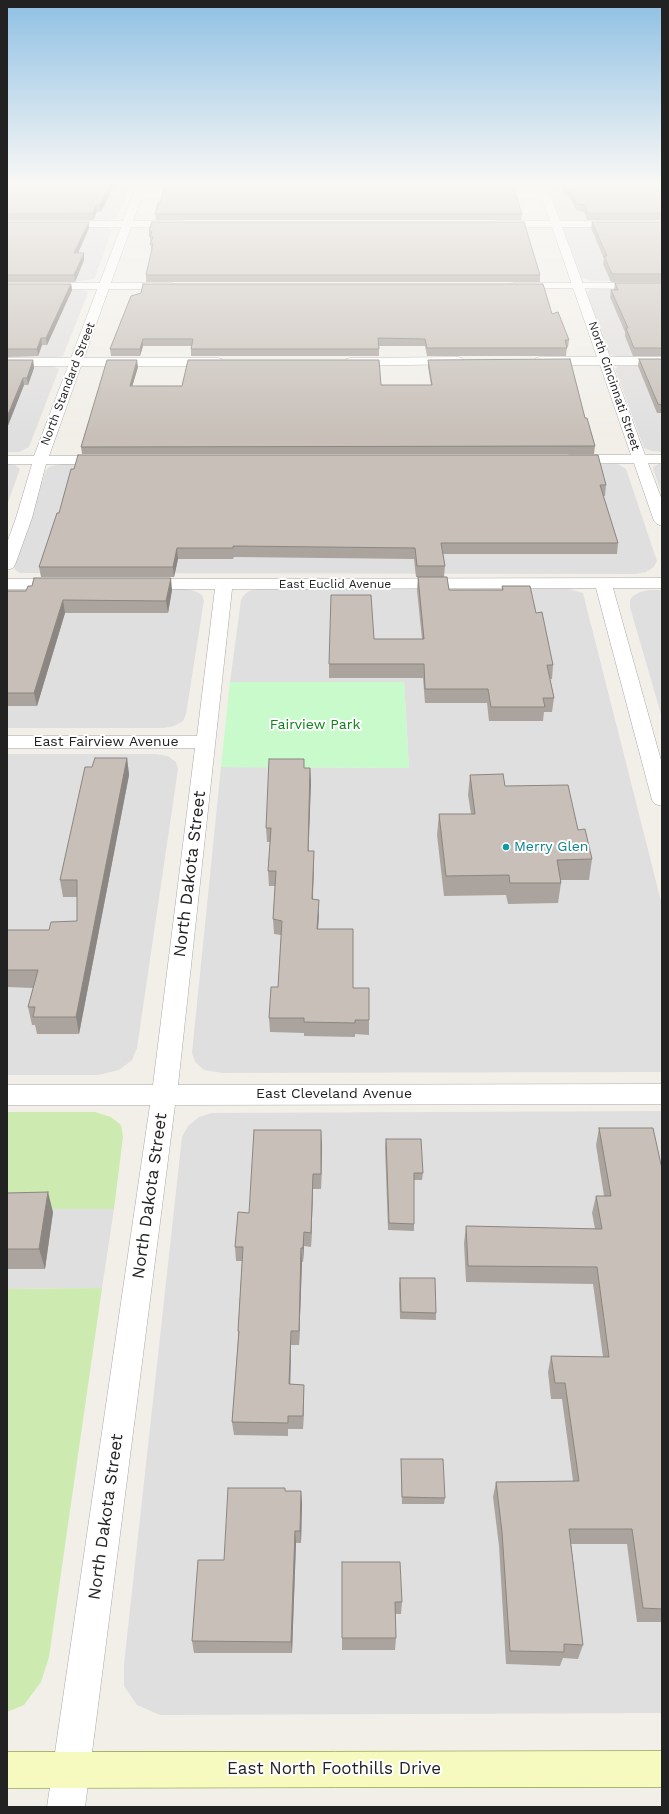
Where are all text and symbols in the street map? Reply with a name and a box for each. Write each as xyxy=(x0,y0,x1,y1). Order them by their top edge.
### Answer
street label: North Standard Street xyxy=(38,320,98,448)
street label: North Cincinnati Street xyxy=(585,320,643,452)
street label: East Euclid Avenue xyxy=(279,577,391,591)
park label: Fairview Park xyxy=(270,717,360,733)
street label: East Fairview Avenue xyxy=(34,734,178,750)
street label: North Dakota Street xyxy=(170,790,210,958)
place label: Merry Glen xyxy=(514,839,589,855)
marker: Merry Glen xyxy=(501,842,511,852)
street label: East Cleveland Avenue xyxy=(256,1086,412,1102)
street label: North Dakota Street xyxy=(128,1112,172,1280)
street label: North Dakota Street xyxy=(84,1433,128,1601)
street label: East North Foothills Drive xyxy=(227,1759,441,1779)

